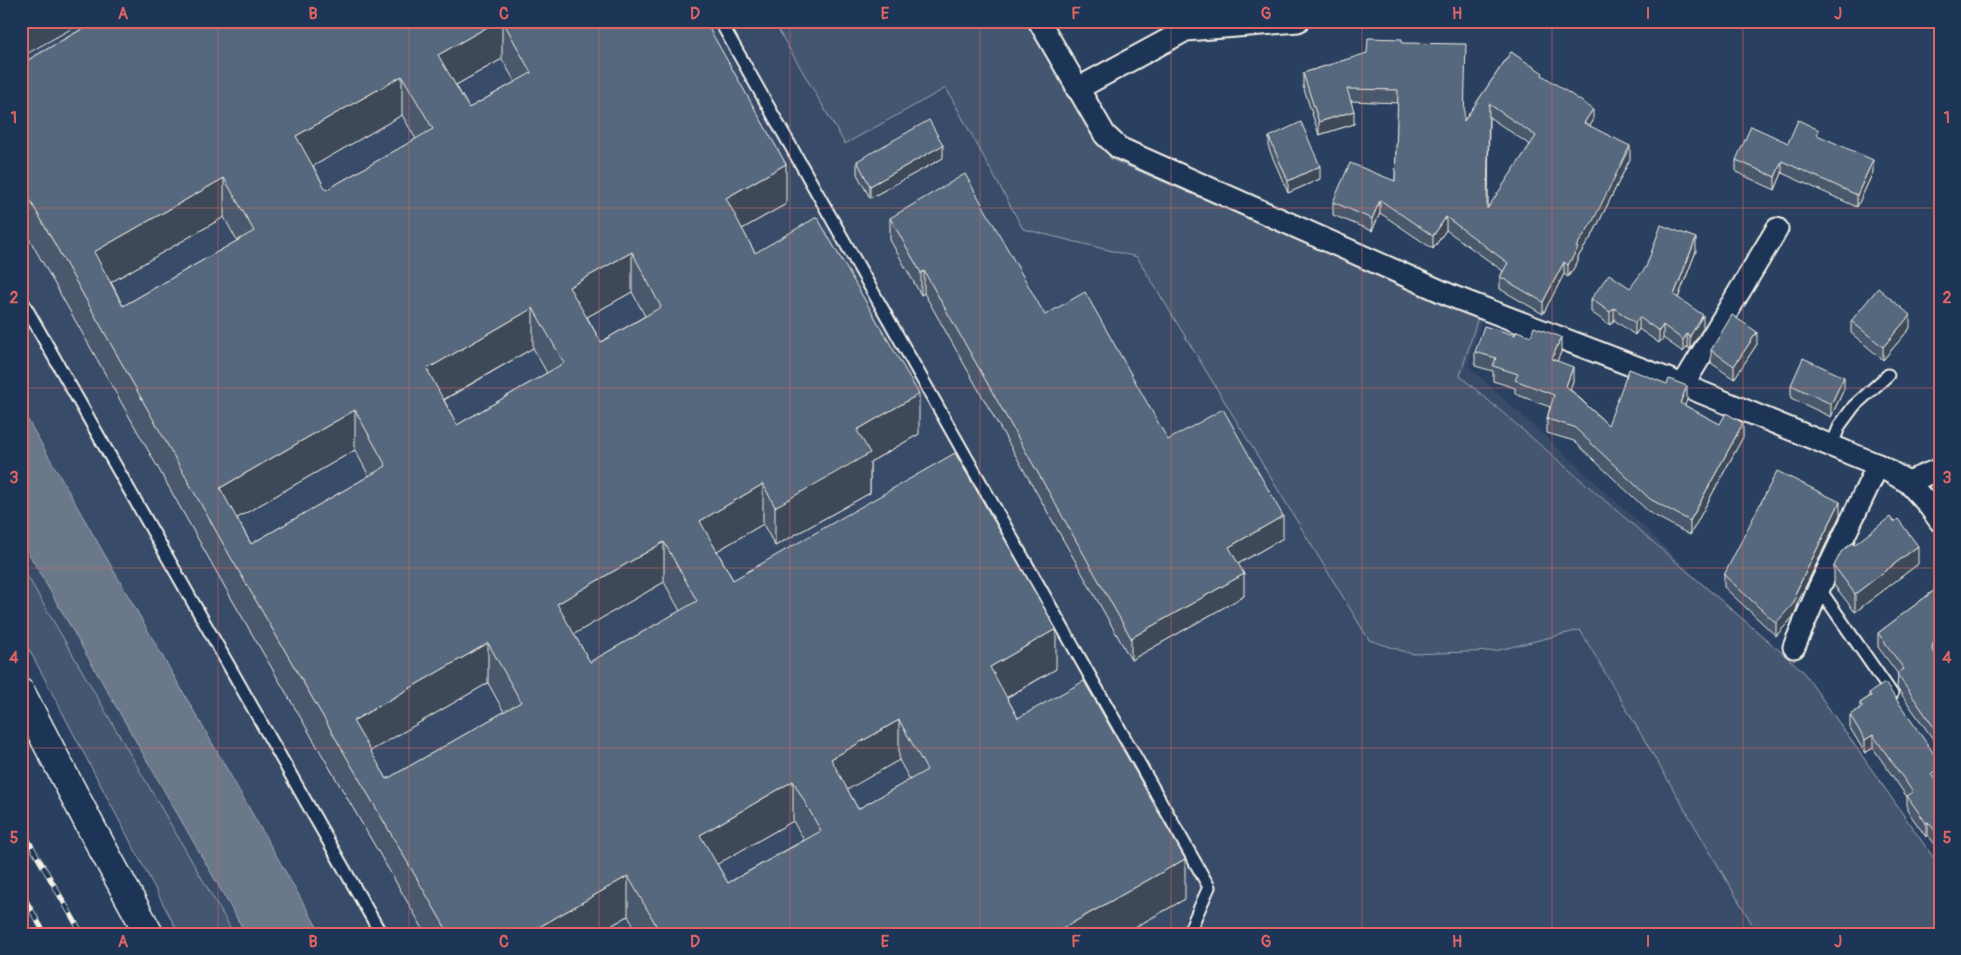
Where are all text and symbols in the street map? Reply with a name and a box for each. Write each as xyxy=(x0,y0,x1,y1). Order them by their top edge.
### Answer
text: A xyxy=(118,4,129,24)
text: B xyxy=(308,4,318,24)
text: C xyxy=(499,4,509,24)
text: D xyxy=(690,4,700,24)
text: E xyxy=(881,4,890,24)
text: F xyxy=(1071,4,1081,24)
text: G xyxy=(1261,4,1272,24)
text: H xyxy=(1452,4,1462,24)
text: I xyxy=(1646,4,1650,24)
text: J xyxy=(1834,4,1842,24)
text: 1 xyxy=(11,108,17,128)
text: 1 xyxy=(1944,108,1950,128)
text: 2 xyxy=(10,288,19,308)
text: 2 xyxy=(1943,288,1952,308)
text: 3 xyxy=(10,468,19,488)
text: 3 xyxy=(1943,468,1952,488)
text: 4 xyxy=(9,648,19,668)
text: 4 xyxy=(1942,648,1952,668)
text: 5 xyxy=(10,828,19,848)
text: 5 xyxy=(1943,828,1952,848)
text: A xyxy=(118,932,129,952)
text: B xyxy=(308,932,318,952)
text: C xyxy=(499,932,509,952)
text: D xyxy=(690,932,700,952)
text: E xyxy=(881,932,890,952)
text: F xyxy=(1071,932,1081,952)
text: G xyxy=(1261,932,1272,952)
text: H xyxy=(1452,932,1462,952)
text: I xyxy=(1646,932,1650,952)
text: J xyxy=(1834,932,1842,952)

